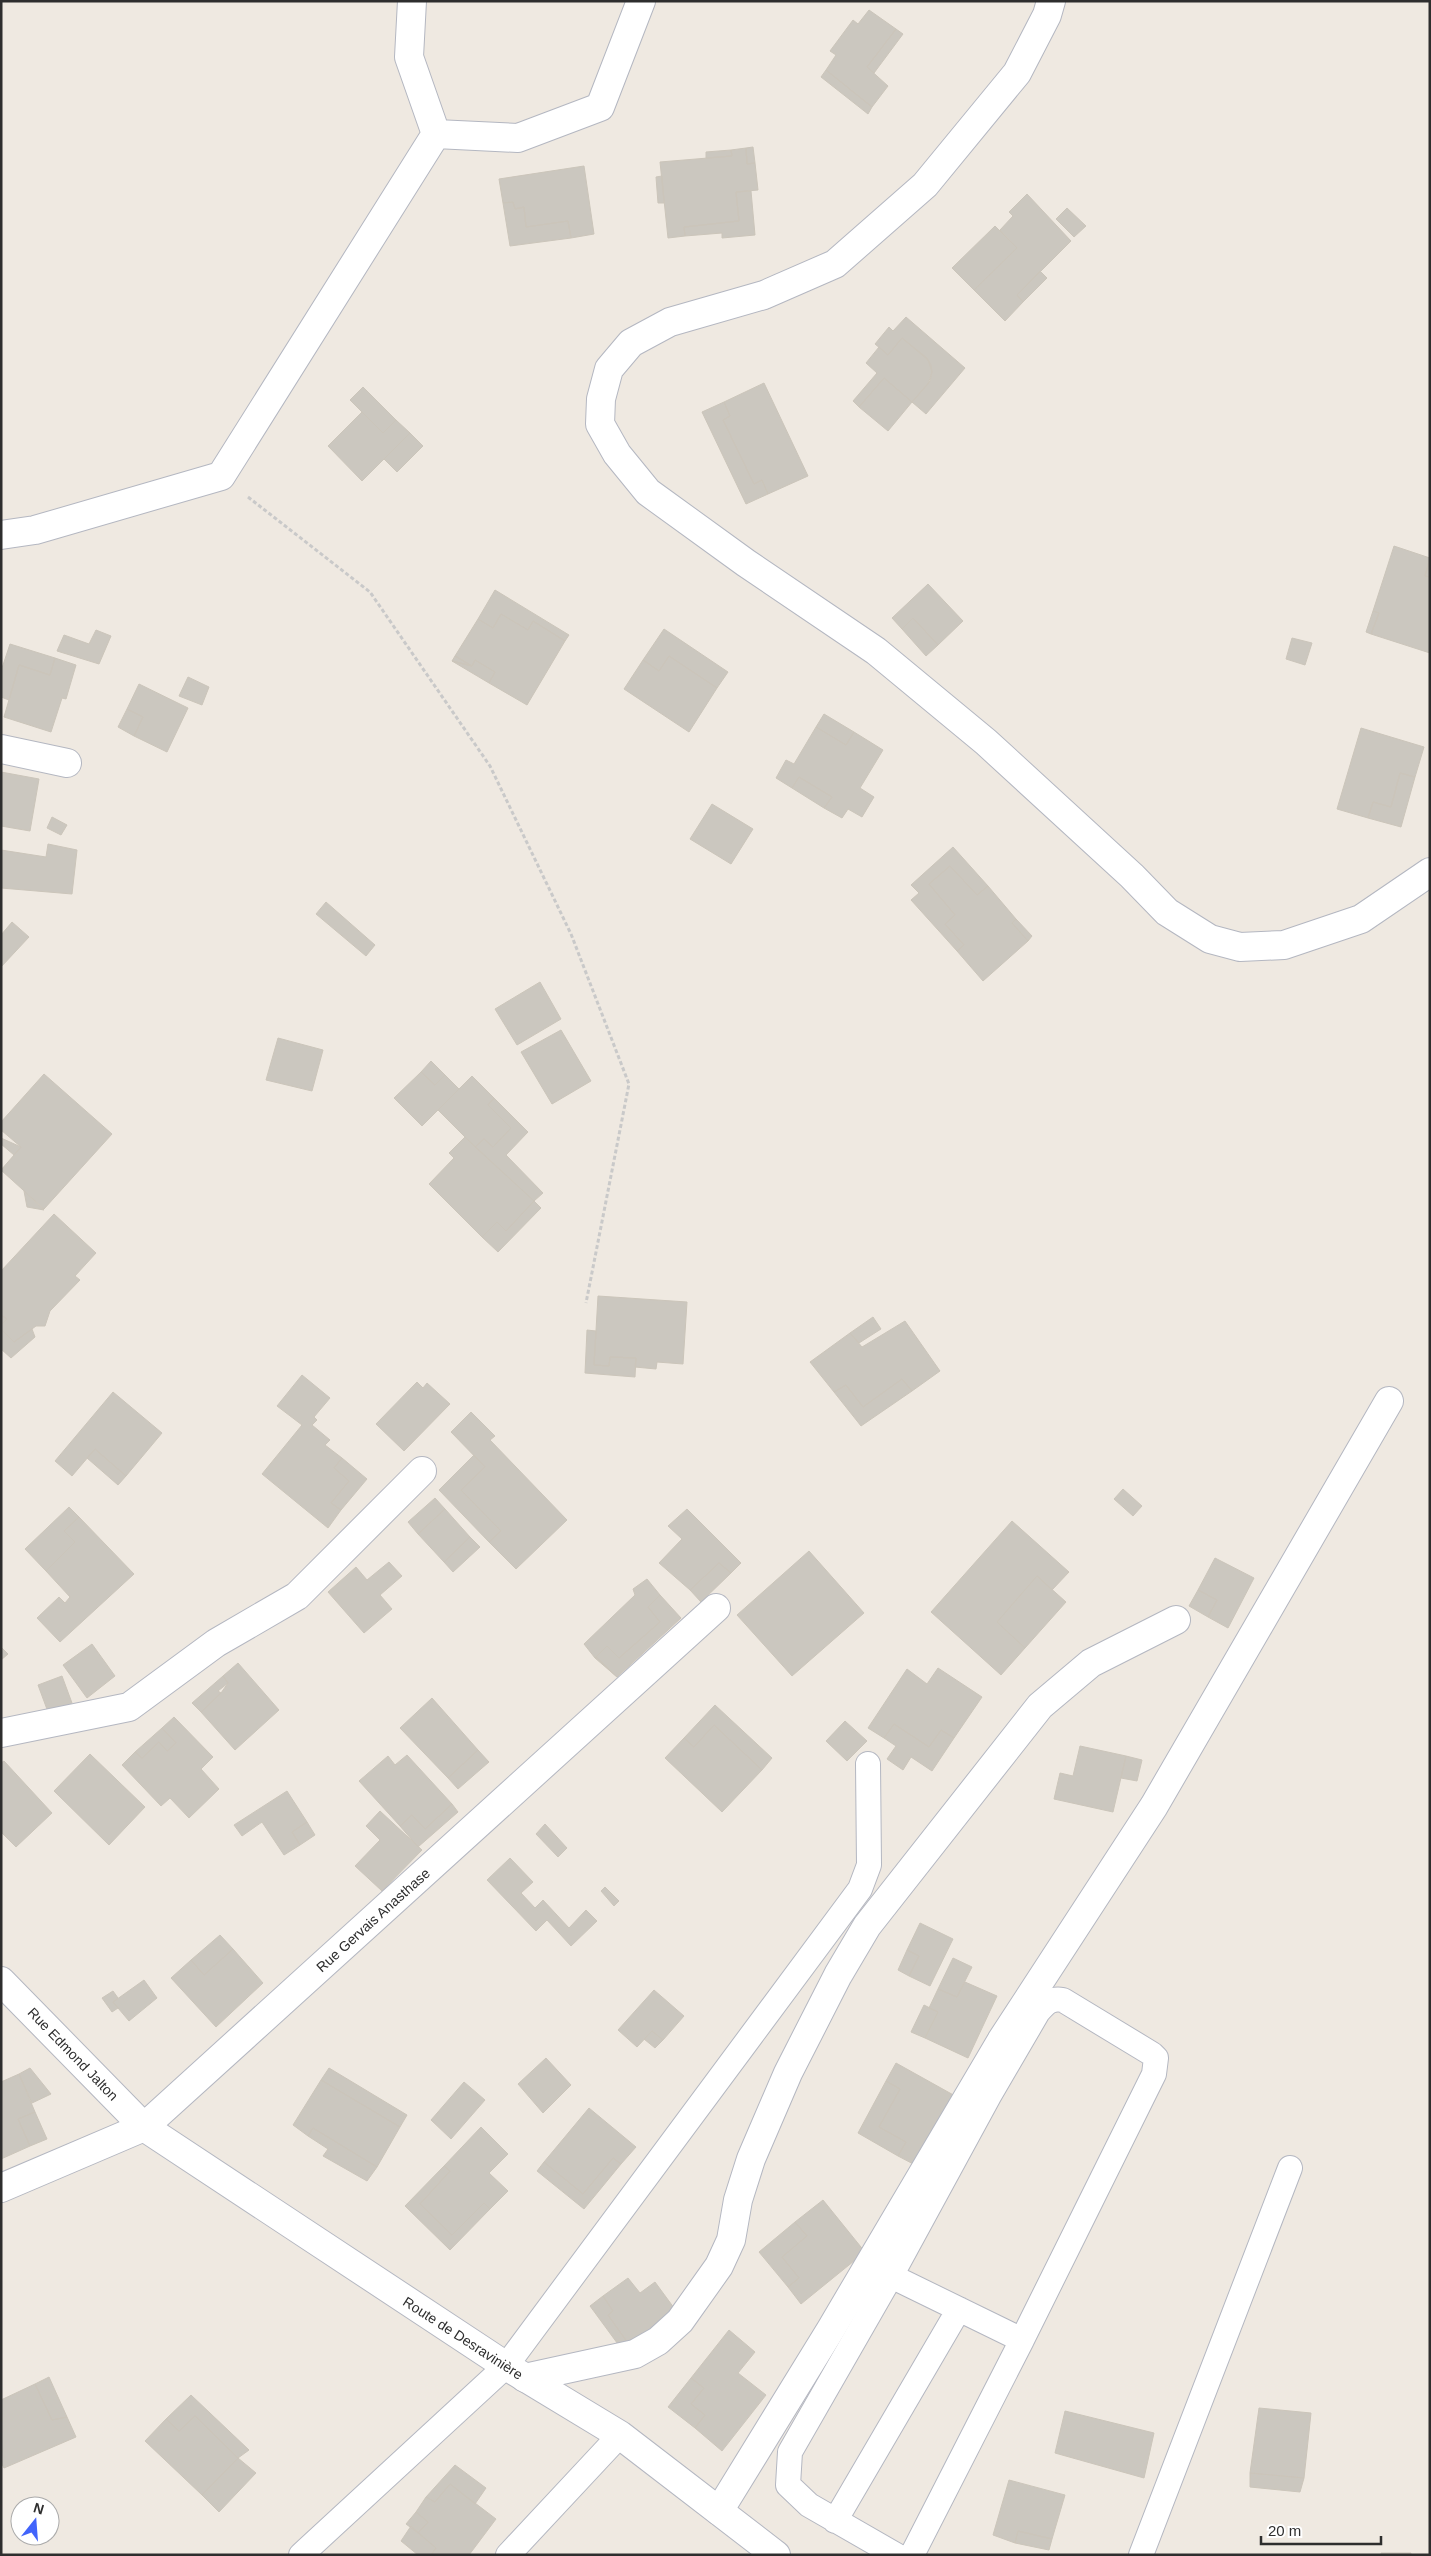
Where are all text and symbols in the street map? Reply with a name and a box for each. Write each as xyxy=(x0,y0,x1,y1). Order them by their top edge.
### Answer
street label: Rue Gervais Anasthase xyxy=(313,1865,433,1975)
street label: Rue Edmond Jalton xyxy=(25,2004,121,2104)
street label: Route de Desravinière xyxy=(400,2293,526,2383)
north arrow xyxy=(10,2496,60,2546)
text: N xyxy=(32,2499,46,2518)
scale bar xyxy=(1261,2514,1381,2546)
text: 20 m xyxy=(1268,2522,1301,2539)

